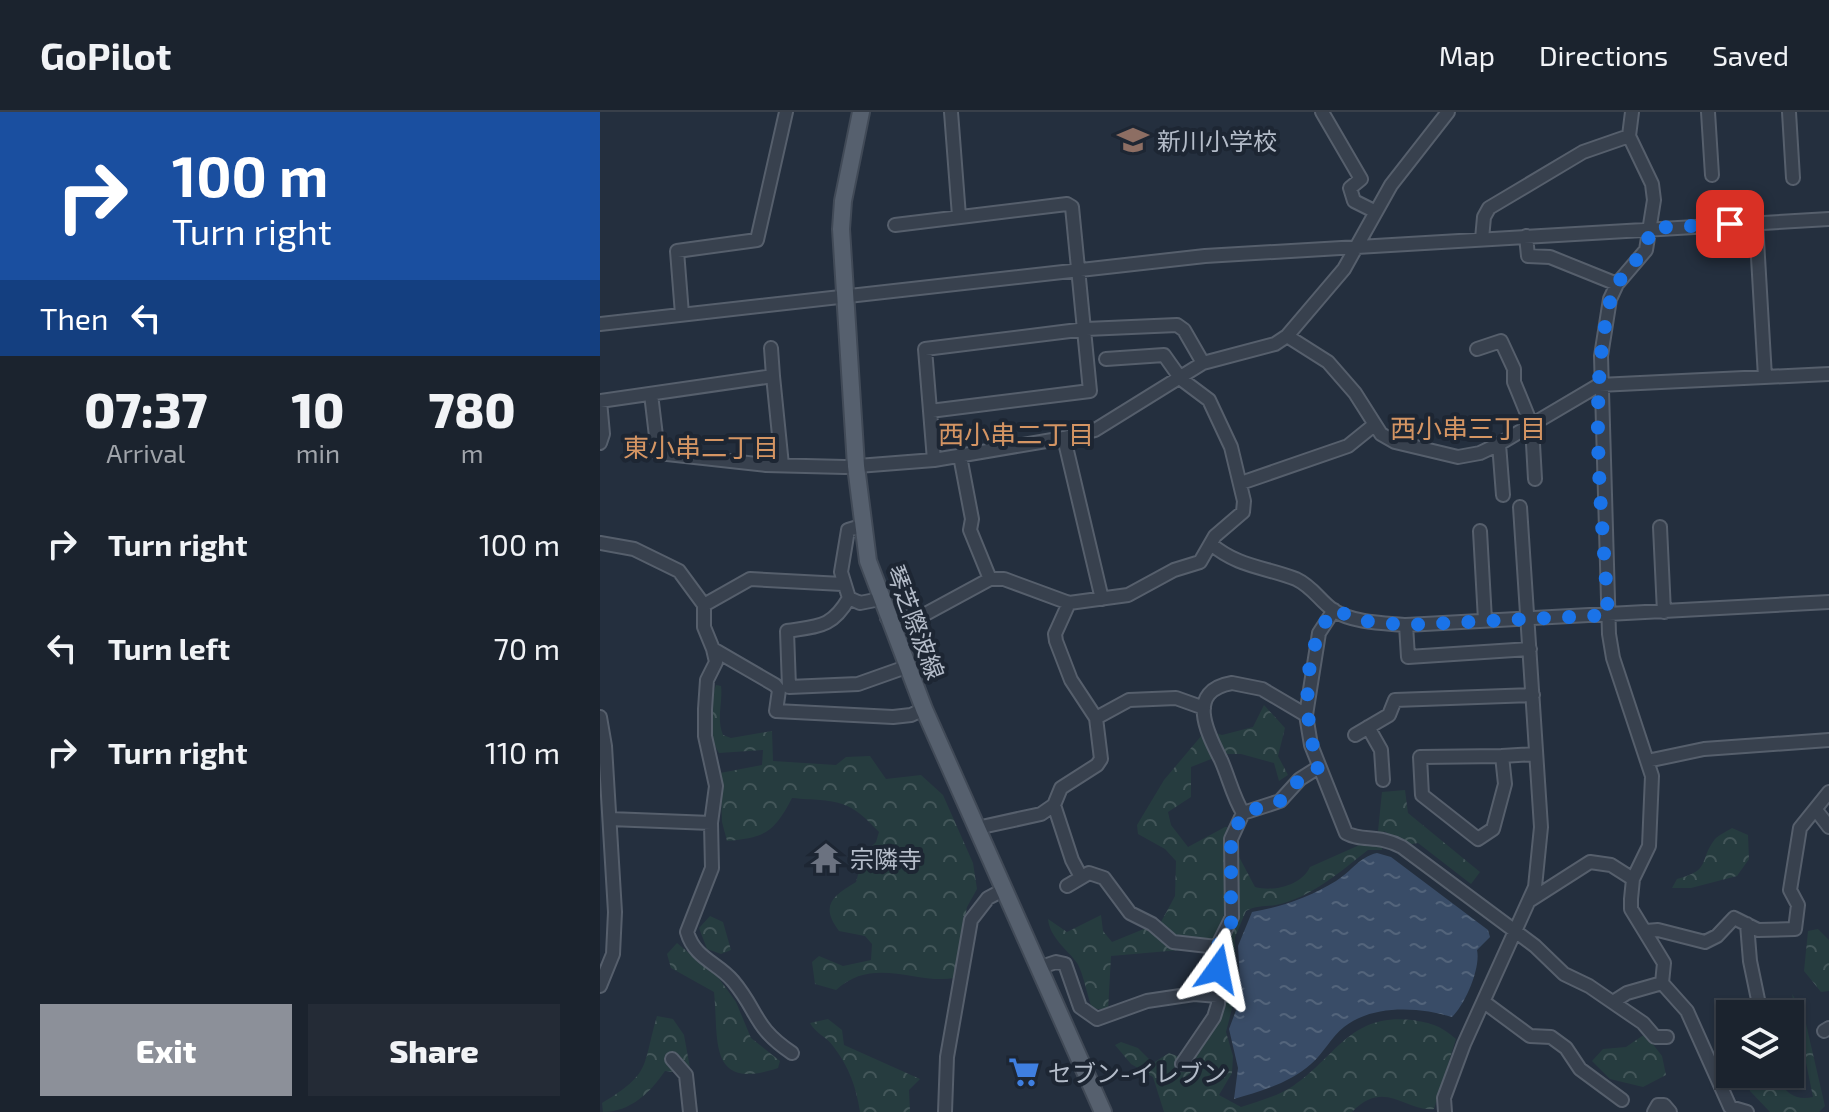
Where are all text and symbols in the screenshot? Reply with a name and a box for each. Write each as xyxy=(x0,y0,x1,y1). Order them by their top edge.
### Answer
text: GoPilot xyxy=(40,32,171,78)
text: Map xyxy=(1439,38,1495,72)
text: Directions xyxy=(1539,38,1668,72)
text: Saved xyxy=(1712,38,1789,72)
school or university icon: 新川小学校 xyxy=(1116,123,1150,157)
place label: 新川小学校 xyxy=(1157,126,1277,155)
text: 100 m xyxy=(172,141,328,208)
icon: right xyxy=(40,144,144,248)
pin xyxy=(1696,190,1764,258)
icon: arrive xyxy=(1708,202,1752,246)
text: Turn right xyxy=(172,209,332,252)
icon: left xyxy=(124,296,168,340)
text: Then xyxy=(40,300,108,336)
text: 07:37 xyxy=(84,380,207,438)
text: 10 xyxy=(292,380,344,438)
text: 780 xyxy=(429,380,516,438)
district label: 西小串三丁目 xyxy=(1390,412,1546,443)
district label: 西小串二丁目 xyxy=(938,418,1094,449)
district label: 東小串二丁目 xyxy=(623,431,779,462)
text: Arrival xyxy=(106,437,185,468)
text: min xyxy=(296,437,340,468)
text: m xyxy=(461,437,483,468)
icon: right xyxy=(40,522,84,566)
text: Turn right xyxy=(108,526,248,562)
text: 100 m xyxy=(479,526,560,562)
street label: 琴芝際波線 xyxy=(881,561,951,683)
icon: left xyxy=(40,626,84,670)
text: Turn left xyxy=(108,630,230,666)
text: 70 m xyxy=(494,630,560,666)
icon: right xyxy=(40,730,84,774)
text: Turn right xyxy=(108,734,248,770)
text: 110 m xyxy=(485,734,560,770)
temple icon: 宗隣寺 xyxy=(809,841,843,875)
place label: 宗隣寺 xyxy=(850,844,922,873)
position arrow xyxy=(1176,927,1260,1011)
map controls xyxy=(1716,1000,1804,1088)
button: layers xyxy=(1716,1000,1804,1088)
button: Exit xyxy=(40,1004,292,1096)
button: Share xyxy=(308,1004,560,1096)
supermarket icon: セブン-イレブン xyxy=(1007,1055,1041,1089)
place label: セブン-イレブン xyxy=(1048,1058,1227,1087)

